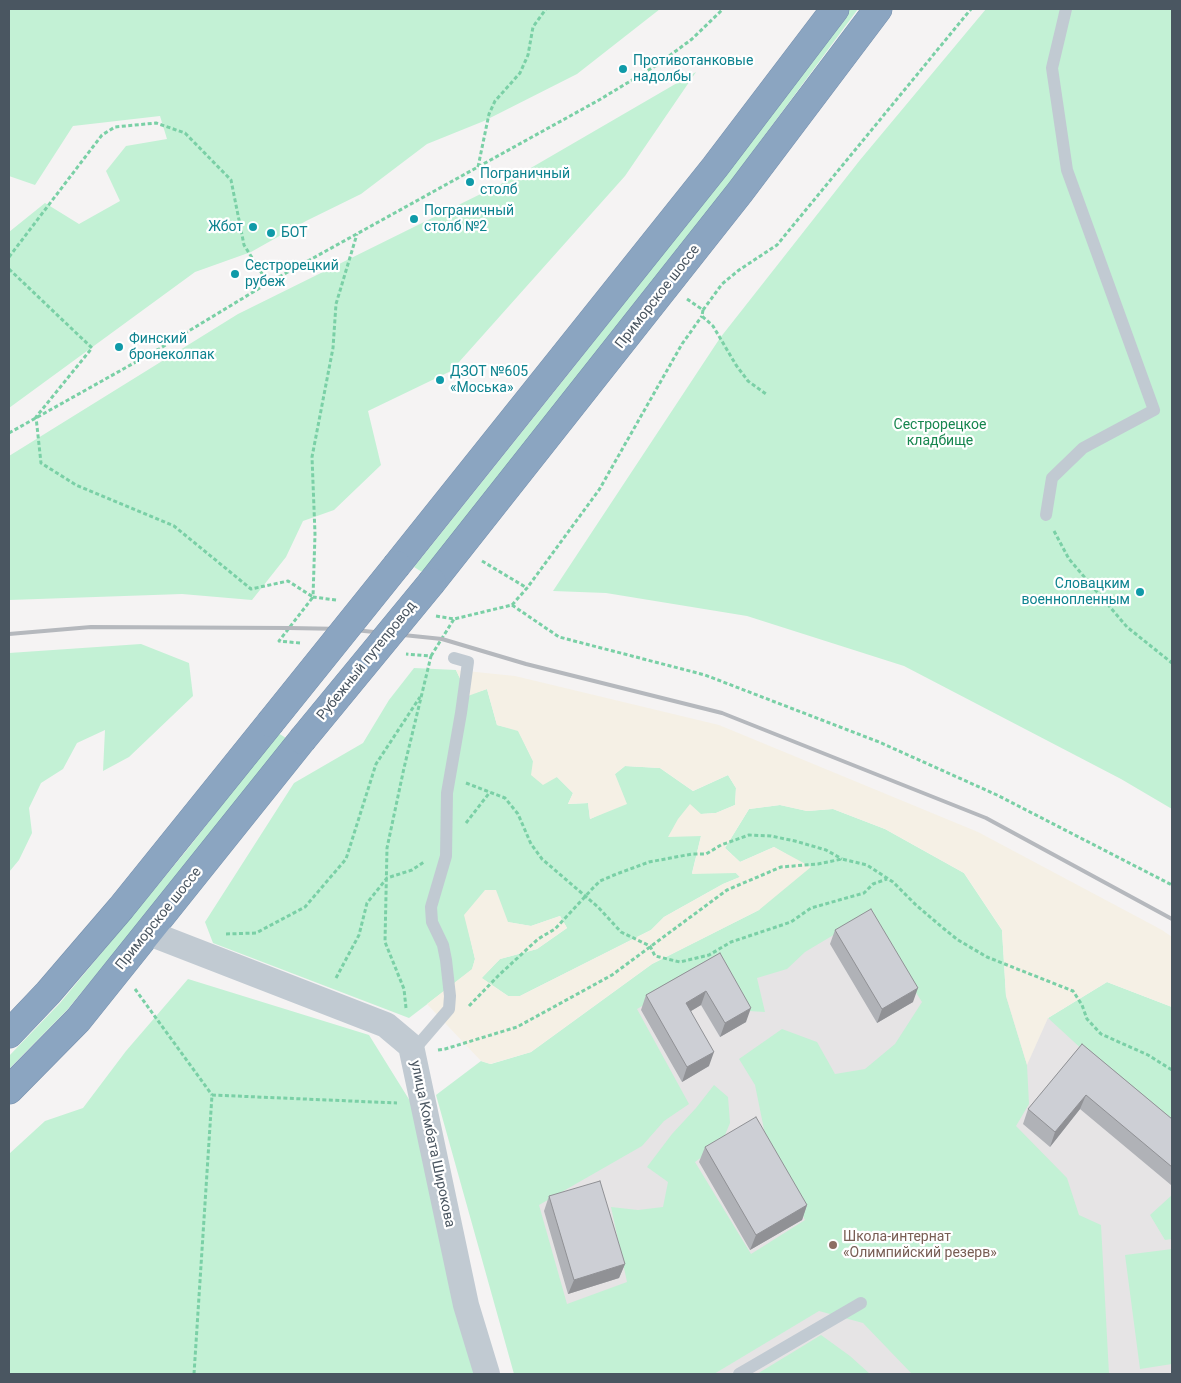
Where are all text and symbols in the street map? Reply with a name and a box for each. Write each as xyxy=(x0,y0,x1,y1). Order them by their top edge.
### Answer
place label: Противотанковые надолбы xyxy=(633,53,753,85)
marker: Противотанковые надолбы xyxy=(617,63,629,75)
place label: Пограничный столб xyxy=(480,166,570,198)
marker: Пограничный столб xyxy=(464,176,476,188)
place label: Пограничный столб №2 xyxy=(424,203,514,236)
marker: Пограничный столб №2 xyxy=(408,213,420,225)
place label: Жбот xyxy=(208,219,243,235)
marker: Жбот xyxy=(247,221,259,233)
place label: БОТ xyxy=(281,225,308,241)
marker: БОТ xyxy=(265,227,277,239)
street label: Приморское шоссе xyxy=(612,242,704,352)
place label: Сестрорецкий рубеж xyxy=(245,258,339,290)
marker: Сестрорецкий рубеж xyxy=(229,268,241,280)
place label: Финский бронеколпак xyxy=(129,331,215,364)
marker: Финский бронеколпак xyxy=(113,341,125,353)
place label: ДЗОТ №605 «Моська» xyxy=(450,364,528,397)
marker: ДЗОТ №605 «Моська» xyxy=(434,374,446,386)
park label: Сестрорецкое кладбище xyxy=(894,417,986,450)
place label: Словацким военнопленным xyxy=(1021,576,1130,608)
marker: Словацким военнопленным xyxy=(1134,586,1146,598)
street label: Рубежный путепровод xyxy=(314,598,420,724)
street label: Приморское шоссе xyxy=(112,864,206,974)
street label: улица Комбата Широкова xyxy=(406,1059,458,1229)
place label: Школа-интернат «Олимпийский резерв» xyxy=(843,1229,997,1262)
marker: Школа-интернат «Олимпийский резерв» xyxy=(827,1239,839,1251)

